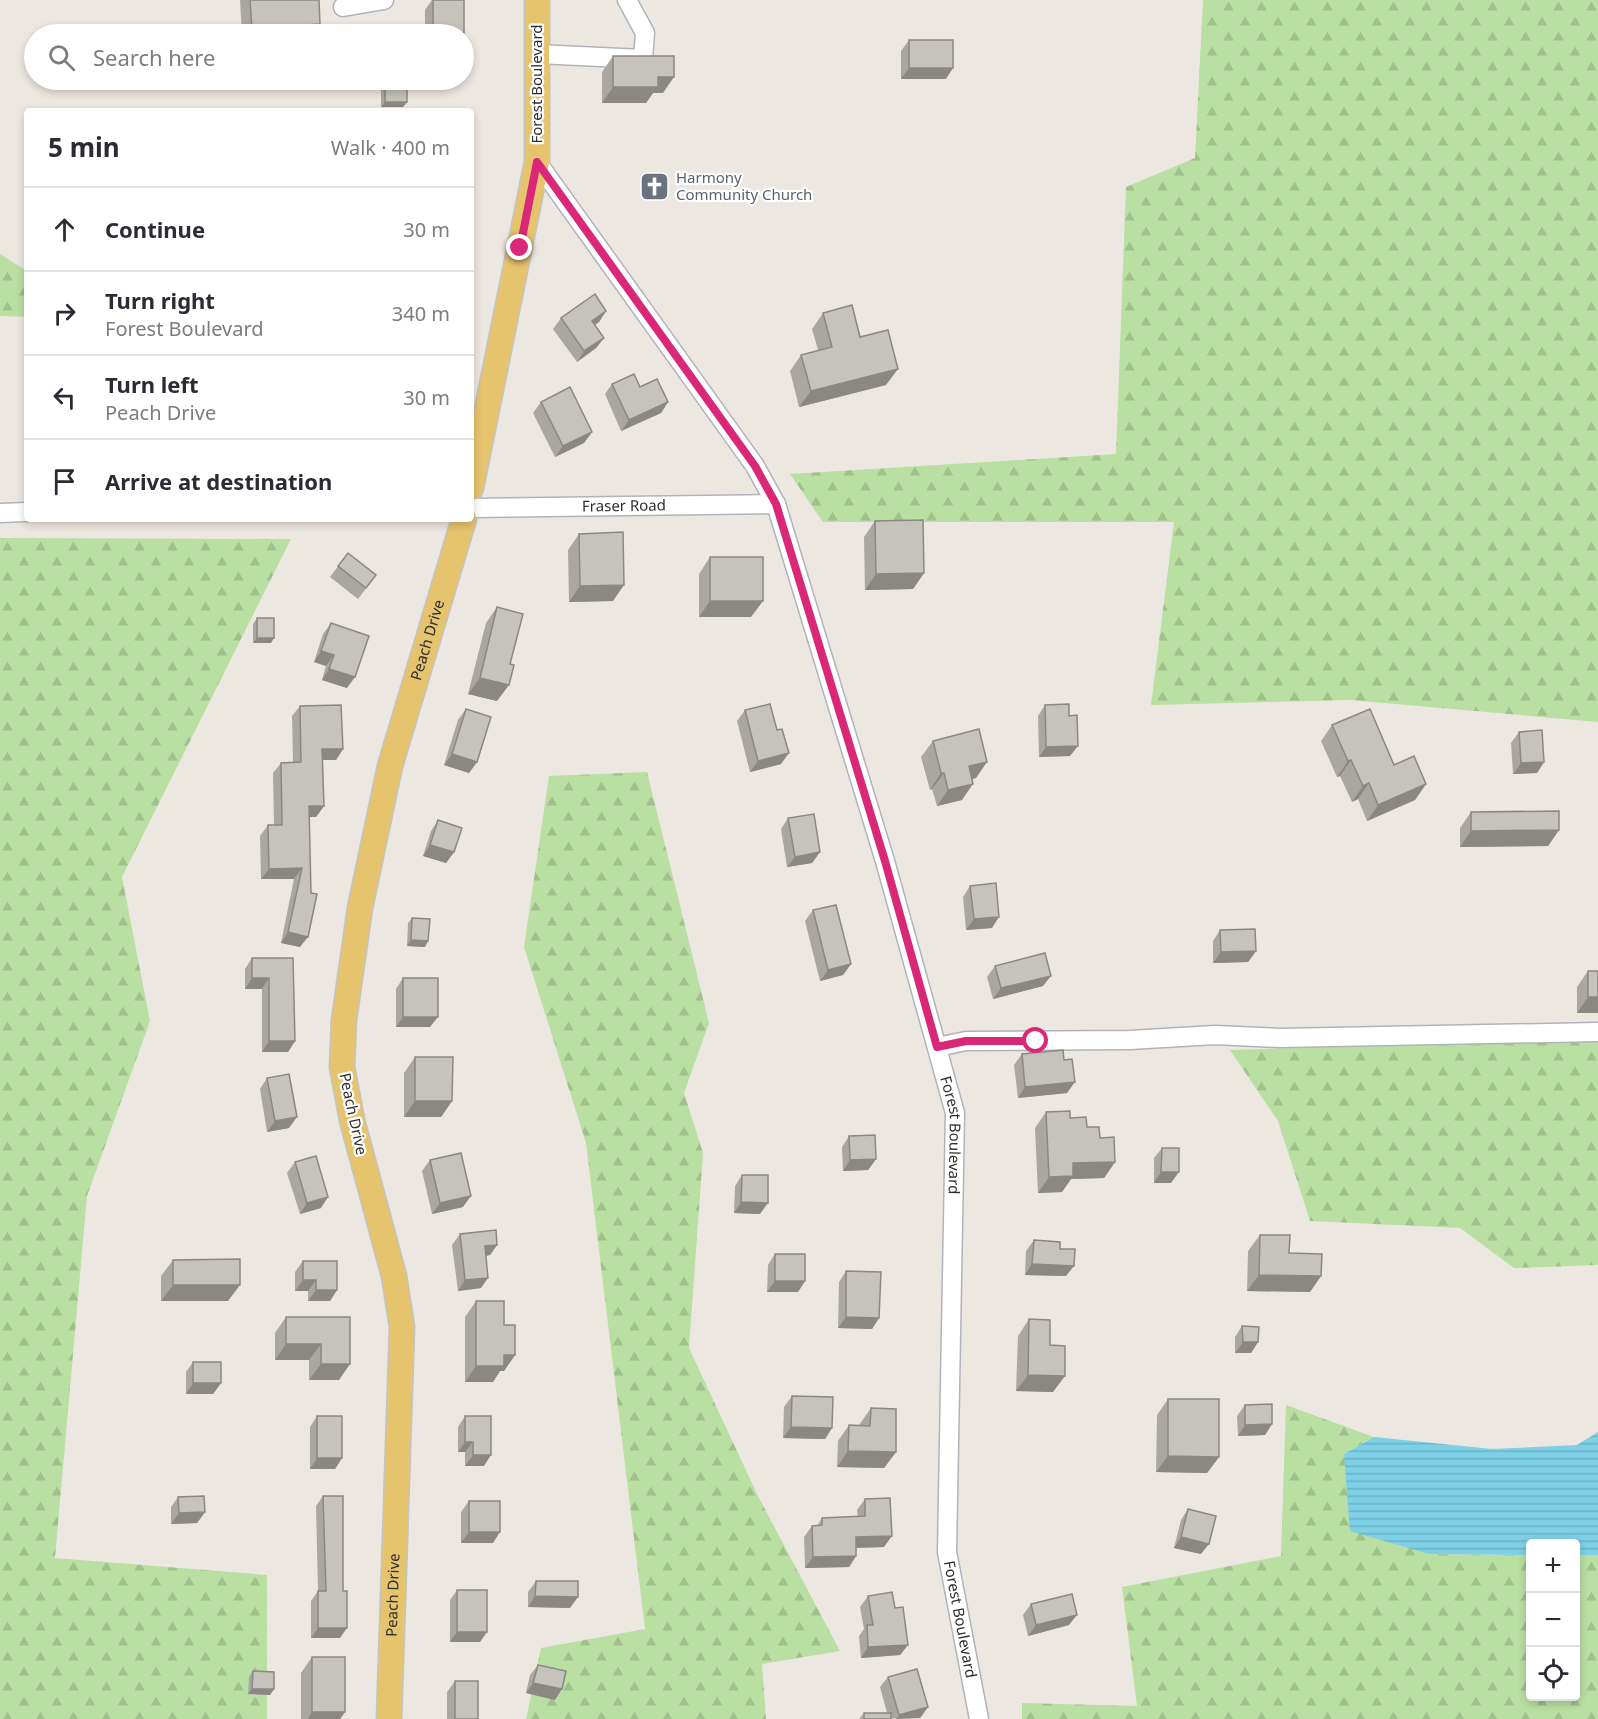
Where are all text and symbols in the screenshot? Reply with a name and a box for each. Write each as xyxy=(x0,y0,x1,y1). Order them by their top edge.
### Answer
search box xyxy=(24,24,474,90)
street label: Forest Boulevard xyxy=(526,25,546,144)
icon: search xyxy=(45,41,78,74)
text: Search here xyxy=(93,42,215,72)
text: 5 min xyxy=(48,129,120,165)
text: Walk · 400 m xyxy=(331,134,450,161)
place label: Harmony Community Church xyxy=(676,167,812,204)
church icon: Harmony Community Church xyxy=(639,171,671,203)
icon: ahead xyxy=(48,213,81,246)
text: Continue xyxy=(105,214,205,244)
text: 30 m xyxy=(403,216,450,243)
route end xyxy=(506,234,532,260)
text: Turn right xyxy=(105,285,215,315)
icon: right xyxy=(48,297,81,330)
text: 340 m xyxy=(392,300,450,327)
text: Forest Boulevard xyxy=(105,315,264,342)
text: Turn left xyxy=(105,369,199,399)
icon: left xyxy=(48,381,81,414)
text: 30 m xyxy=(403,384,450,411)
text: Peach Drive xyxy=(105,399,216,426)
icon: arrive xyxy=(48,465,81,498)
text: Arrive at destination xyxy=(105,466,332,496)
street label: Fraser Road xyxy=(582,494,666,516)
street label: Peach Drive xyxy=(405,597,448,683)
route start xyxy=(1022,1027,1048,1053)
street label: Peach Drive xyxy=(336,1071,372,1157)
street label: Forest Boulevard xyxy=(936,1074,966,1194)
map controls xyxy=(1526,1539,1580,1701)
button: + xyxy=(1526,1539,1580,1593)
street label: Peach Drive xyxy=(381,1553,403,1637)
street label: Forest Boulevard xyxy=(940,1559,982,1680)
button: − xyxy=(1526,1593,1580,1647)
button: locate xyxy=(1526,1647,1580,1701)

